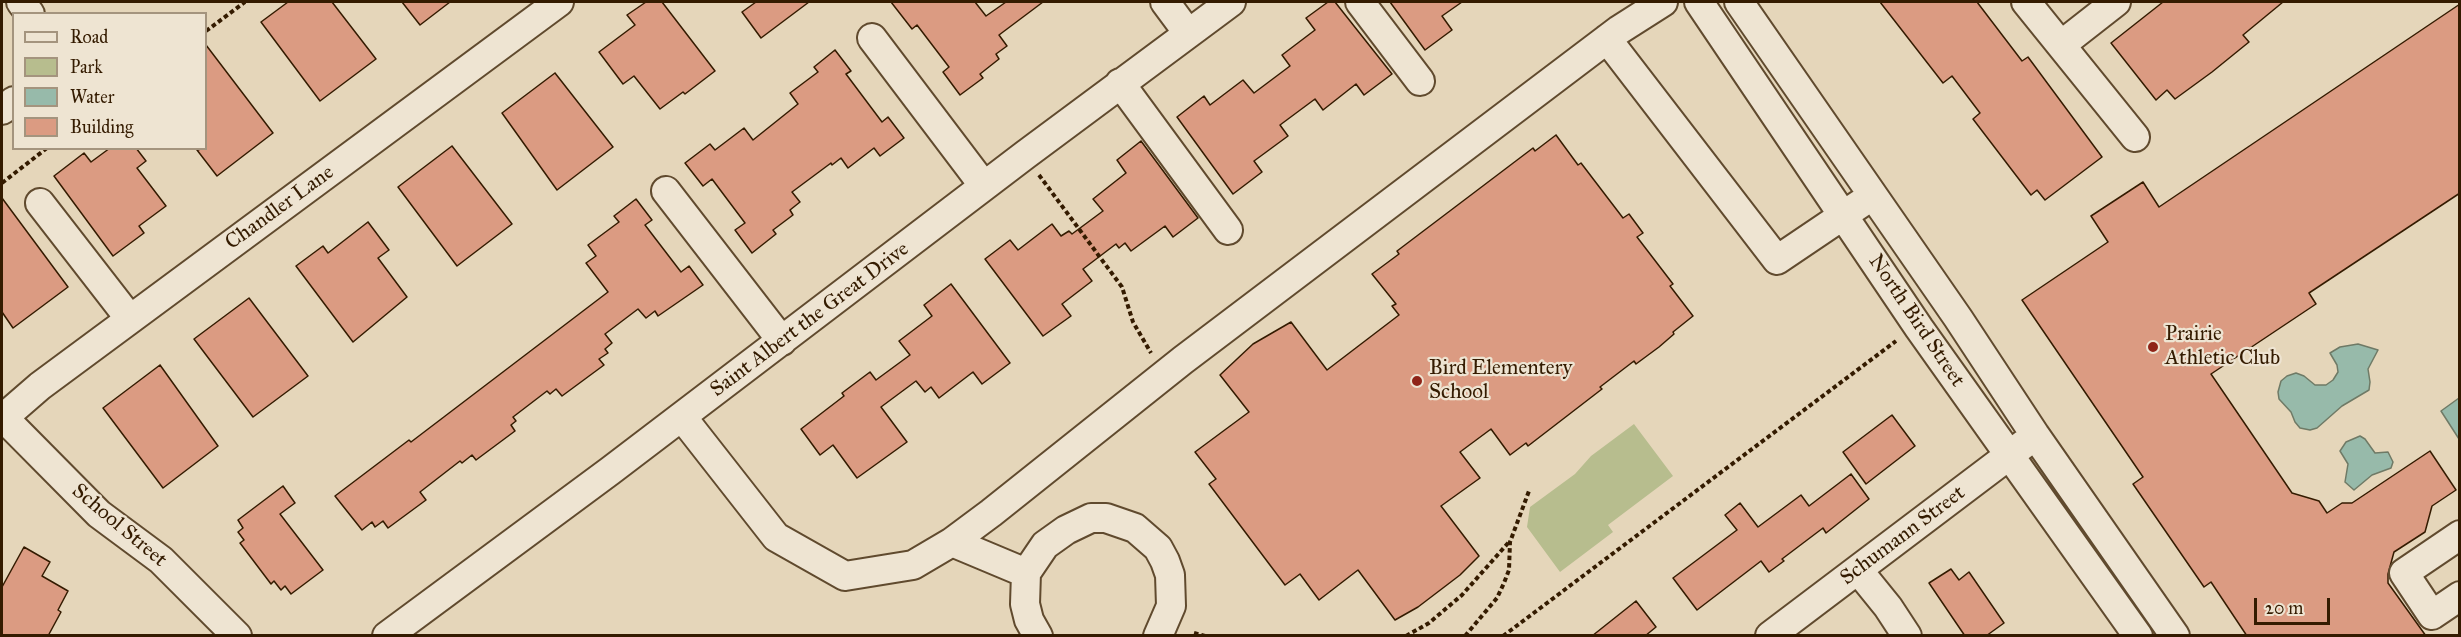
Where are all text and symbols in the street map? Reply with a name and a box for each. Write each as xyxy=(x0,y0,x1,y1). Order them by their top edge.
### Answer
legend xyxy=(12,12,207,150)
text: Road xyxy=(70,26,108,48)
text: Park xyxy=(70,56,103,78)
text: Water xyxy=(70,86,114,108)
text: Building xyxy=(70,116,133,138)
street label: Chandler Lane xyxy=(221,160,339,256)
street label: Saint Albert the Great Drive xyxy=(706,237,914,403)
street label: North Bird Street xyxy=(1862,250,1970,392)
place label: Prairie Athletic Club xyxy=(2165,322,2280,372)
marker: Prairie Athletic Club xyxy=(2146,340,2160,354)
place label: Bird Elementery School xyxy=(1429,356,1572,406)
marker: Bird Elementery School xyxy=(1410,374,1424,388)
street label: School Street xyxy=(66,479,172,573)
street label: Schumann Street xyxy=(1836,481,1970,591)
scale bar xyxy=(2257,586,2334,624)
text: 20 m xyxy=(2265,597,2303,619)

